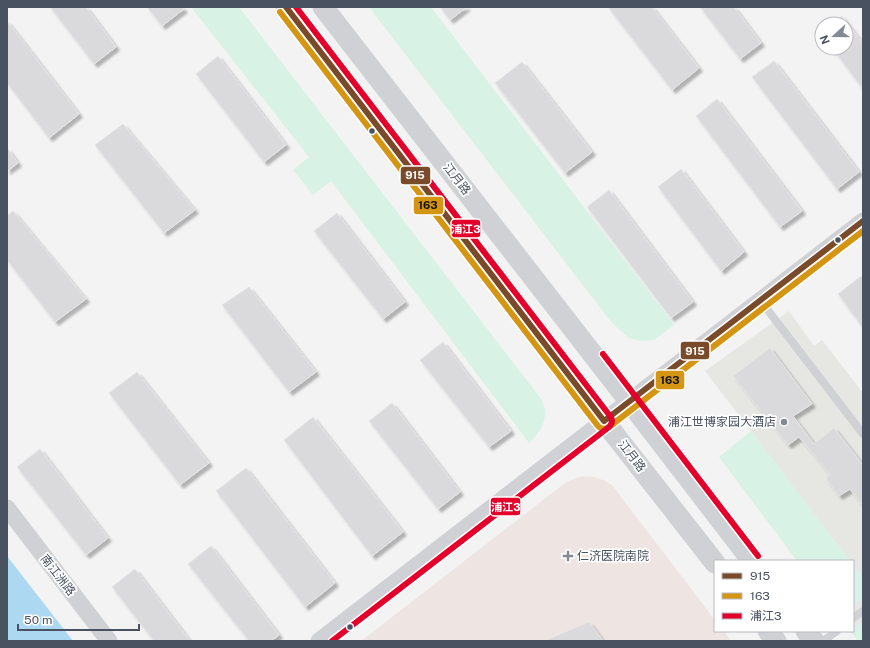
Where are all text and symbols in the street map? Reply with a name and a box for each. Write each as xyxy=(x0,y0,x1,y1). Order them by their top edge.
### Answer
north arrow xyxy=(814,16,854,56)
text: N xyxy=(818,33,832,46)
unlabelled marker xyxy=(367,126,377,136)
street label: 江月路 xyxy=(440,161,474,197)
line badge: 915 xyxy=(400,166,431,185)
text: 915 xyxy=(405,169,425,181)
line badge: 163 xyxy=(413,196,444,215)
text: 163 xyxy=(418,199,438,211)
line badge: 浦江3 xyxy=(451,219,481,238)
text: 浦江3 xyxy=(451,223,481,235)
unlabelled marker xyxy=(833,235,843,245)
line badge: 915 xyxy=(680,341,710,360)
text: 915 xyxy=(685,345,705,357)
line badge: 163 xyxy=(655,370,685,390)
text: 163 xyxy=(660,374,680,386)
place label: 浦江世博家园大酒店 xyxy=(668,415,776,429)
marker: 浦江世博家园大酒店 xyxy=(779,417,789,427)
street label: 江月路 xyxy=(615,438,649,474)
line badge: 浦江3 xyxy=(490,497,521,516)
text: 浦江3 xyxy=(491,501,521,513)
place label: 仁济医院南院 xyxy=(577,549,649,563)
marker: 仁济医院南院 xyxy=(562,550,574,562)
street label: 南江洲路 xyxy=(38,552,78,598)
legend xyxy=(714,560,854,632)
text: 915 xyxy=(750,569,770,583)
text: 163 xyxy=(750,589,770,603)
scale bar xyxy=(18,606,139,632)
text: 浦江3 xyxy=(750,609,782,623)
text: 50 m xyxy=(24,613,52,627)
unlabelled marker xyxy=(345,622,355,632)

